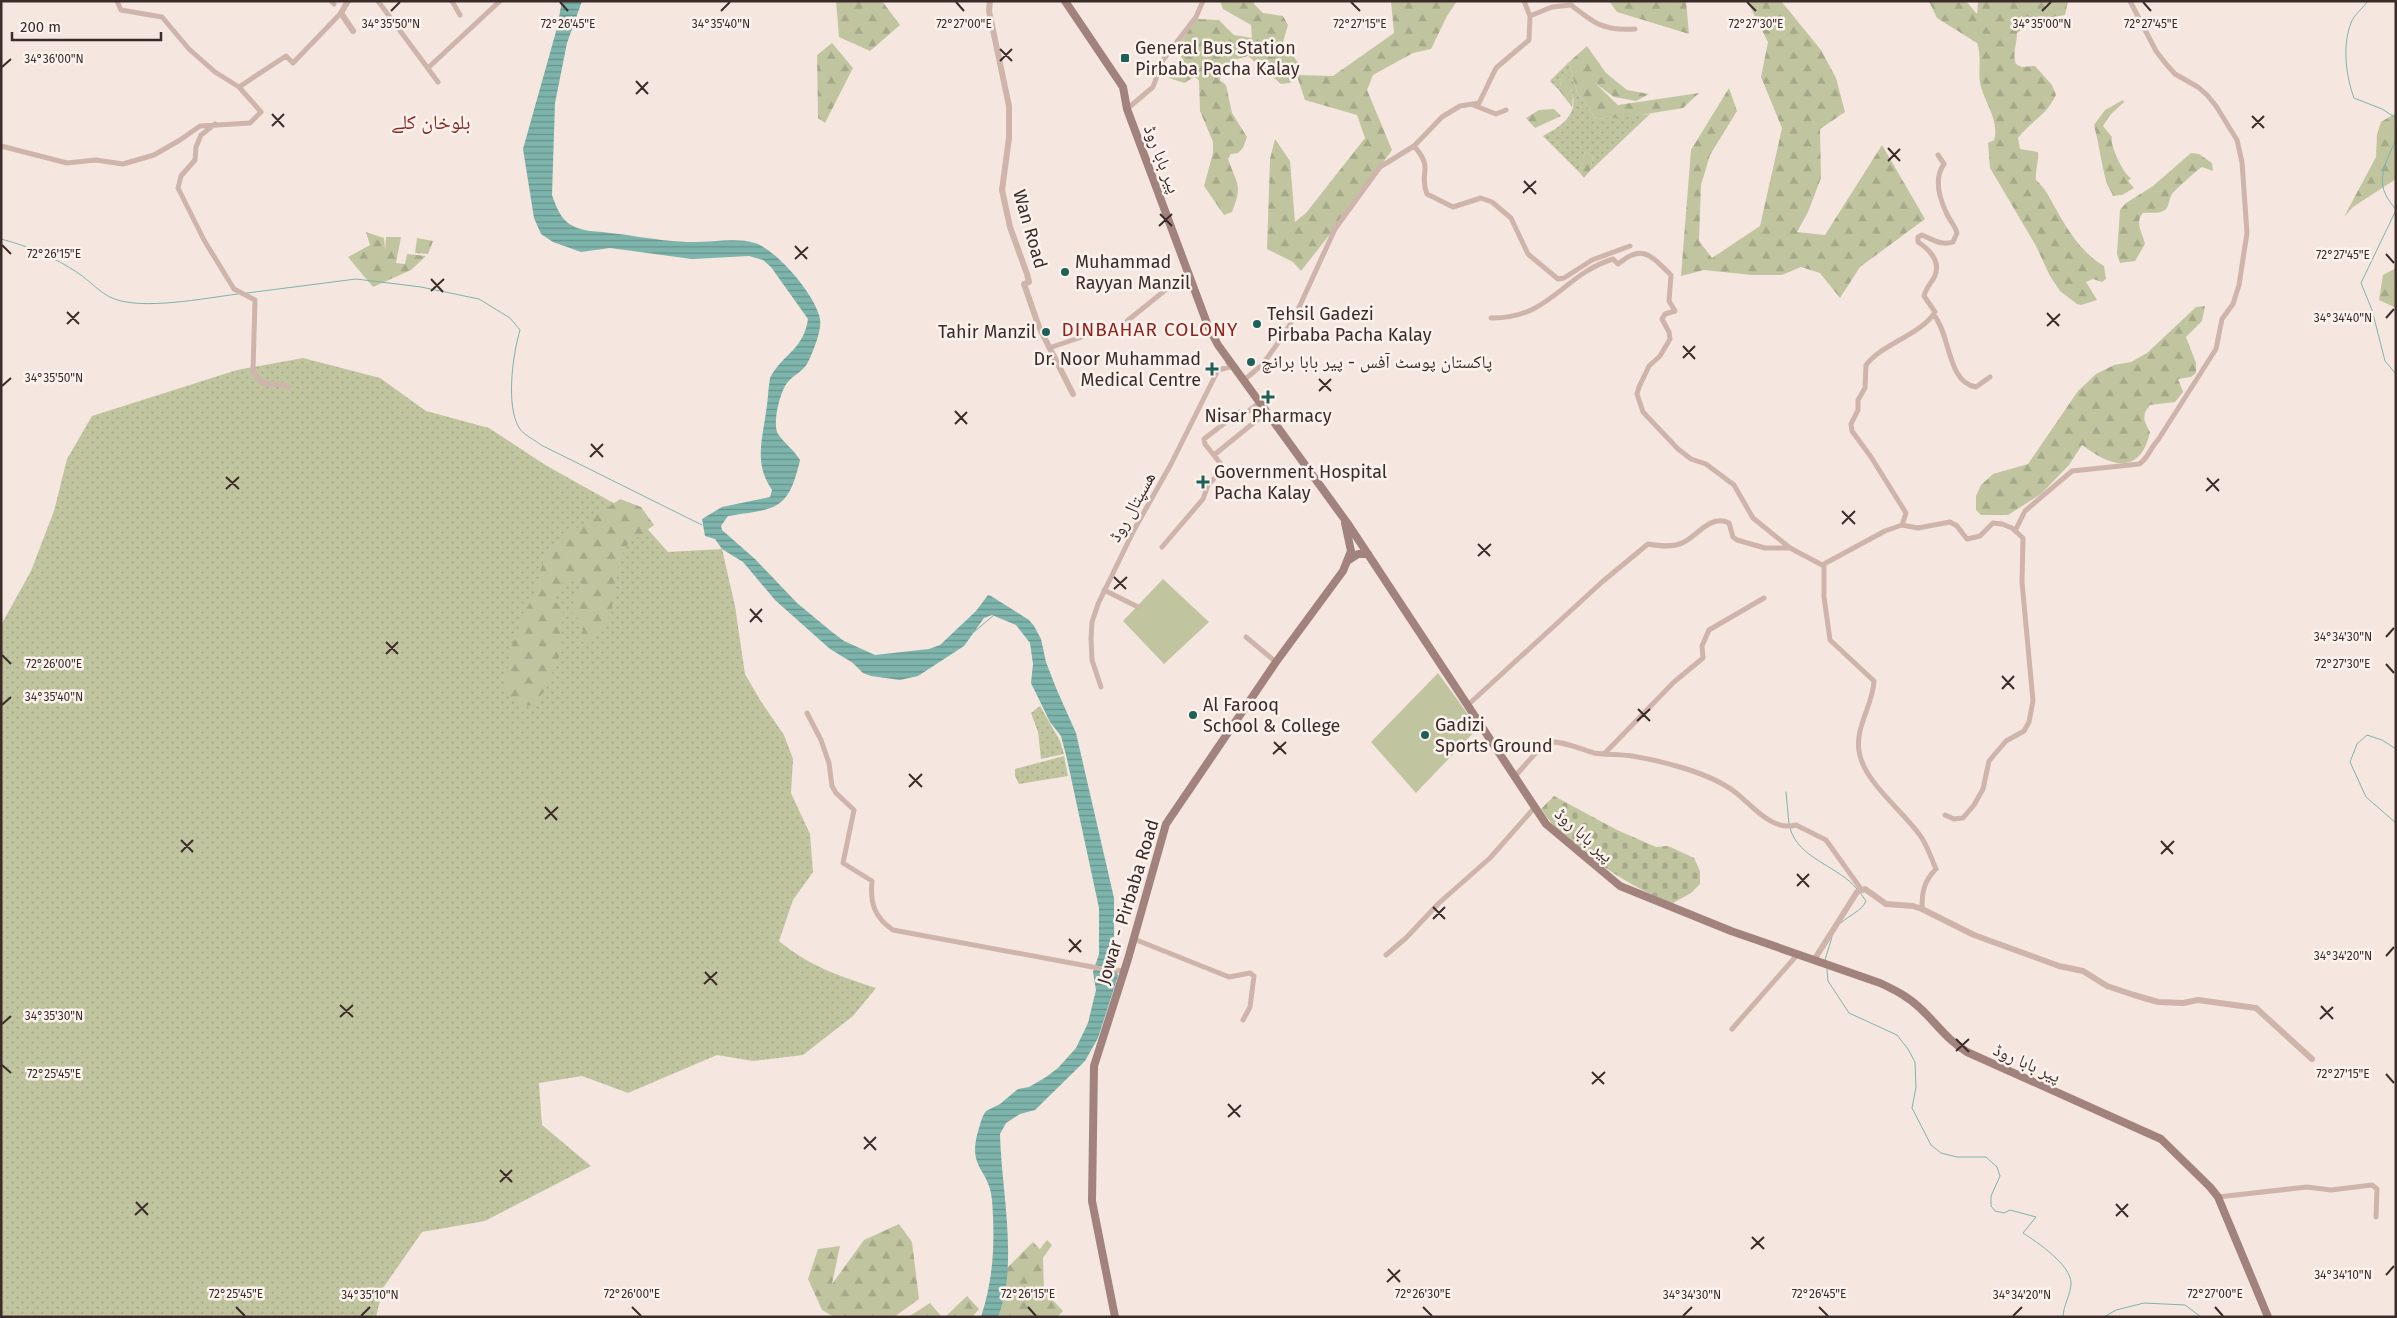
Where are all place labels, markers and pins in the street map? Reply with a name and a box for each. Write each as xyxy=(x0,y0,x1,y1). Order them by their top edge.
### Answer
place label: General Bus Station Pirbaba Pacha Kalay xyxy=(1135,37,1300,80)
marker: General Bus Station Pirbaba Pacha Kalay xyxy=(1119,52,1131,64)
place label: Muhammad Rayyan Manzil xyxy=(1075,251,1190,294)
marker: Muhammad Rayyan Manzil xyxy=(1059,266,1071,278)
place label: Tehsil Gadezi Pirbaba Pacha Kalay xyxy=(1267,303,1432,346)
marker: Tehsil Gadezi Pirbaba Pacha Kalay xyxy=(1251,318,1263,330)
place label: Tahir Manzil xyxy=(938,321,1036,343)
marker: Tahir Manzil xyxy=(1040,326,1052,338)
place label: Dr. Noor Muhammad Medical Centre xyxy=(1034,348,1201,391)
place label: پاکستان پوسٹ آفس - پیر بابا برانچ xyxy=(1261,351,1492,374)
marker: پاکستان پوسٹ آفس - پیر بابا برانچ xyxy=(1245,356,1257,368)
marker: Dr. Noor Muhammad Medical Centre xyxy=(1205,362,1219,376)
marker: Nisar Pharmacy xyxy=(1262,391,1274,403)
place label: Nisar Pharmacy xyxy=(1204,405,1332,427)
place label: Government Hospital Pacha Kalay xyxy=(1214,461,1387,504)
marker: Government Hospital Pacha Kalay xyxy=(1196,475,1210,489)
place label: Al Farooq School & College xyxy=(1203,694,1340,737)
marker: Al Farooq School & College xyxy=(1187,709,1199,721)
place label: Gadizi Sports Ground xyxy=(1435,714,1553,757)
marker: Gadizi Sports Ground xyxy=(1419,729,1431,741)

